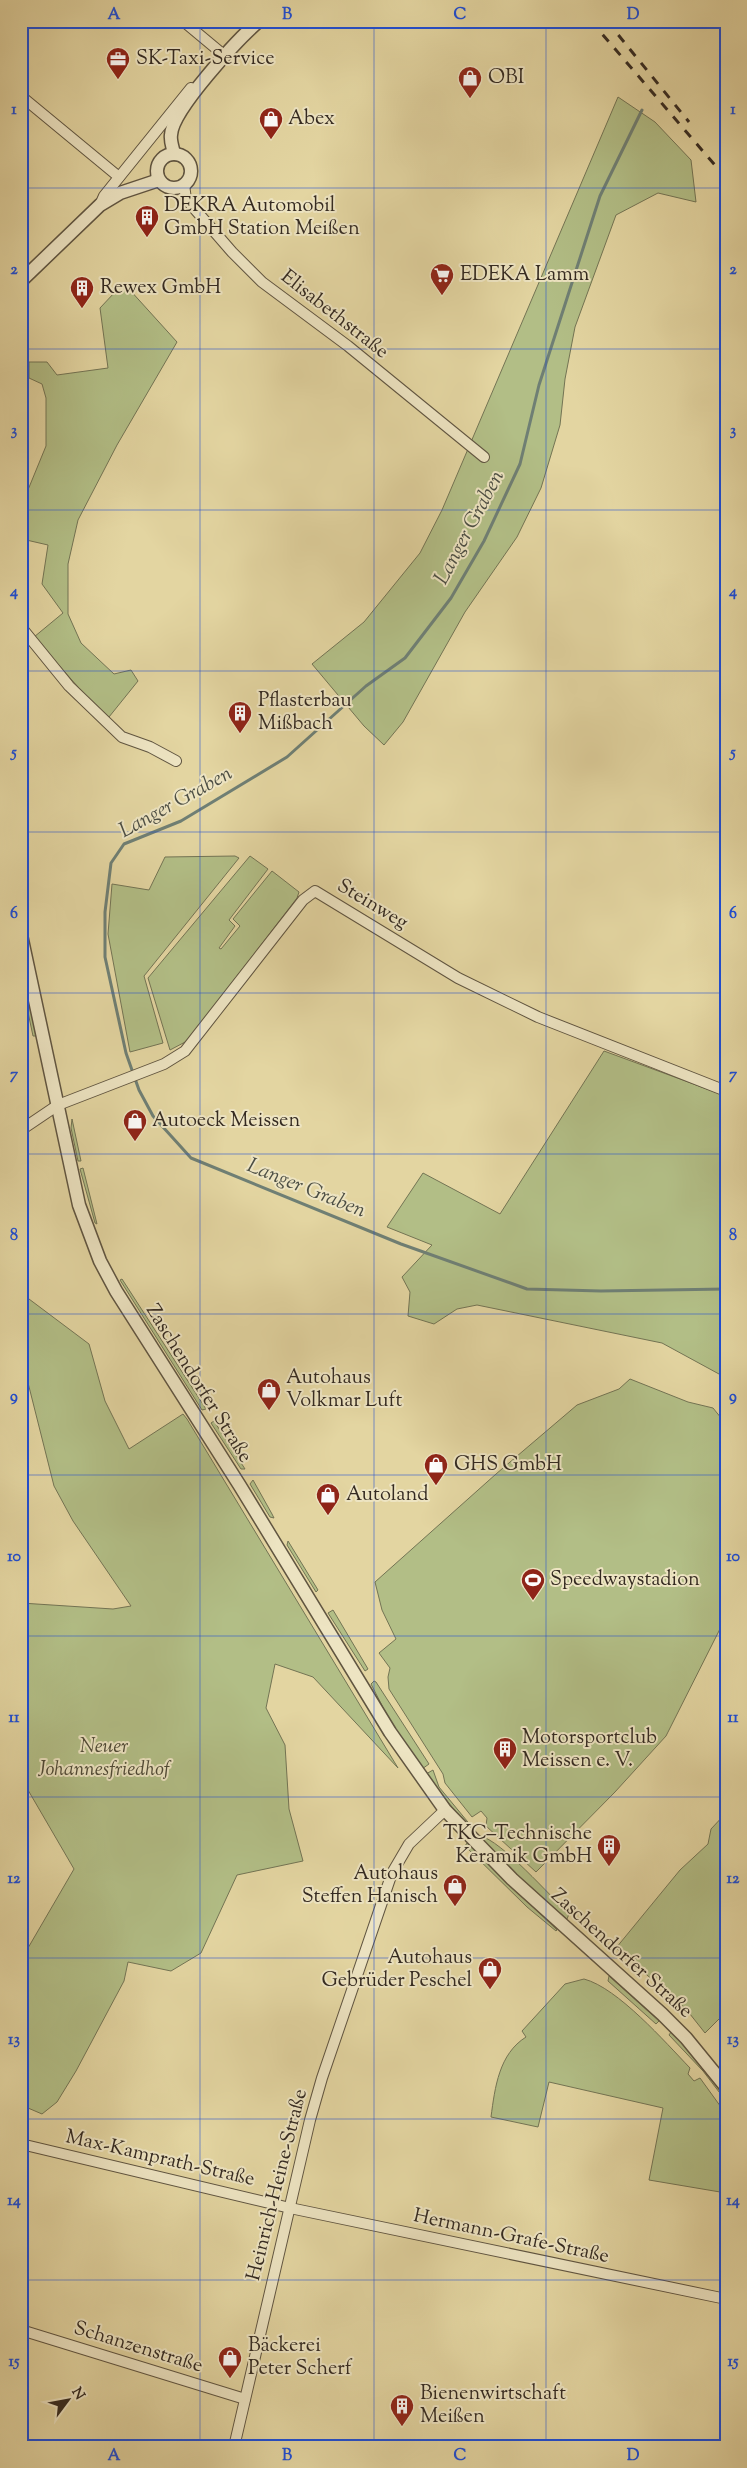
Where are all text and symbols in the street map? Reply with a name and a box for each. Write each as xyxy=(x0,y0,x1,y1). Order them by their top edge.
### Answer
text: A xyxy=(108,4,121,27)
text: B xyxy=(282,4,292,27)
text: C xyxy=(454,4,467,27)
text: D xyxy=(627,4,640,27)
place label: SK-Taxi-Service xyxy=(136,45,275,74)
office icon: SK-Taxi-Service xyxy=(105,46,131,80)
place label: OBI xyxy=(488,64,525,93)
shop icon: OBI xyxy=(457,65,483,99)
text: 1 xyxy=(11,99,17,122)
text: 1 xyxy=(730,99,736,122)
place label: Abex xyxy=(288,105,335,134)
shop icon: Abex xyxy=(258,106,284,140)
place label: DEKRA Automobil GmbH Station Meißen xyxy=(164,192,360,244)
building icon: DEKRA Automobil GmbH Station Meißen xyxy=(134,204,160,238)
text: 2 xyxy=(10,259,18,282)
text: 2 xyxy=(729,259,737,282)
place label: EDEKA Lamm xyxy=(460,261,590,290)
supermarket icon: EDEKA Lamm xyxy=(429,262,455,296)
street label: Elisabethstraße xyxy=(274,263,394,367)
place label: Rewex GmbH xyxy=(100,274,221,303)
building icon: Rewex GmbH xyxy=(69,275,95,309)
text: 3 xyxy=(11,420,18,443)
text: 3 xyxy=(730,420,737,443)
water label: Langer Graben xyxy=(427,465,513,591)
text: 4 xyxy=(9,581,18,604)
text: 4 xyxy=(728,581,737,604)
place label: Pflasterbau Mißbach xyxy=(258,687,352,739)
building icon: Pflasterbau Mißbach xyxy=(227,700,253,734)
text: 5 xyxy=(9,742,17,765)
text: 5 xyxy=(728,742,736,765)
water label: Langer Graben xyxy=(114,759,238,847)
street label: Steinweg xyxy=(331,872,413,938)
text: 6 xyxy=(10,903,18,926)
text: 6 xyxy=(729,903,737,926)
text: 7 xyxy=(10,1064,19,1087)
text: 7 xyxy=(729,1064,738,1087)
place label: Autoeck Meissen xyxy=(152,1107,300,1136)
shop icon: Autoeck Meissen xyxy=(122,1108,148,1142)
water label: Langer Graben xyxy=(242,1152,370,1226)
text: 8 xyxy=(10,1225,18,1248)
text: 8 xyxy=(729,1225,737,1248)
street label: Zaschendorfer Straße xyxy=(137,1299,259,1469)
place label: Autohaus Volkmar Luft xyxy=(286,1364,402,1416)
shop icon: Autohaus Volkmar Luft xyxy=(256,1377,282,1411)
text: 9 xyxy=(10,1386,18,1409)
text: 9 xyxy=(729,1386,737,1409)
place label: GHS GmbH xyxy=(454,1451,562,1480)
shop icon: GHS GmbH xyxy=(423,1452,449,1486)
place label: Autoland xyxy=(346,1481,428,1510)
shop icon: Autoland xyxy=(315,1482,341,1516)
text: 10 xyxy=(7,1546,21,1569)
text: 10 xyxy=(726,1546,740,1569)
place label: Speedwaystadion xyxy=(550,1566,700,1595)
sports icon: Speedwaystadion xyxy=(520,1567,546,1601)
text: 11 xyxy=(9,1707,20,1730)
text: 11 xyxy=(728,1707,739,1730)
place label: Motorsportclub Meissen e. V. xyxy=(522,1724,657,1776)
park label: Neuer Johannesfriedhof xyxy=(37,1733,172,1785)
building icon: Motorsportclub Meissen e. V. xyxy=(492,1736,518,1770)
place label: TKC–Technische Keramik GmbH xyxy=(443,1820,592,1872)
building icon: TKC–Technische Keramik GmbH xyxy=(596,1833,622,1867)
place label: Autohaus Steffen Hanisch xyxy=(302,1860,438,1912)
text: 12 xyxy=(8,1868,21,1891)
text: 12 xyxy=(727,1868,740,1891)
shop icon: Autohaus Steffen Hanisch xyxy=(442,1873,468,1907)
street label: Zaschendorfer Straße xyxy=(544,1882,698,2026)
place label: Autohaus Gebrüder Peschel xyxy=(322,1944,472,1996)
shop icon: Autohaus Gebrüder Peschel xyxy=(477,1956,503,1990)
text: 13 xyxy=(8,2029,20,2052)
text: 13 xyxy=(727,2029,739,2052)
street label: Heinrich-Heine-Straße xyxy=(240,2086,316,2284)
street label: Max-Kamprath-Straße xyxy=(63,2123,257,2195)
text: 14 xyxy=(7,2190,21,2213)
text: 14 xyxy=(726,2190,740,2213)
street label: Hermann-Grafe-Straße xyxy=(410,2202,612,2272)
street label: Schanzenstraße xyxy=(70,2315,206,2381)
place label: Bäckerei Peter Scherf xyxy=(248,2332,353,2384)
shop icon: Bäckerei Peter Scherf xyxy=(217,2345,243,2379)
text: 15 xyxy=(9,2351,20,2374)
text: 15 xyxy=(728,2351,739,2374)
north arrow xyxy=(42,2376,92,2426)
place label: Bienenwirtschaft Meißen xyxy=(420,2380,566,2432)
text: N xyxy=(66,2384,89,2404)
building icon: Bienenwirtschaft Meißen xyxy=(389,2393,415,2427)
text: A xyxy=(108,2445,121,2468)
text: B xyxy=(282,2445,292,2468)
text: C xyxy=(454,2445,467,2468)
text: D xyxy=(627,2445,640,2468)

